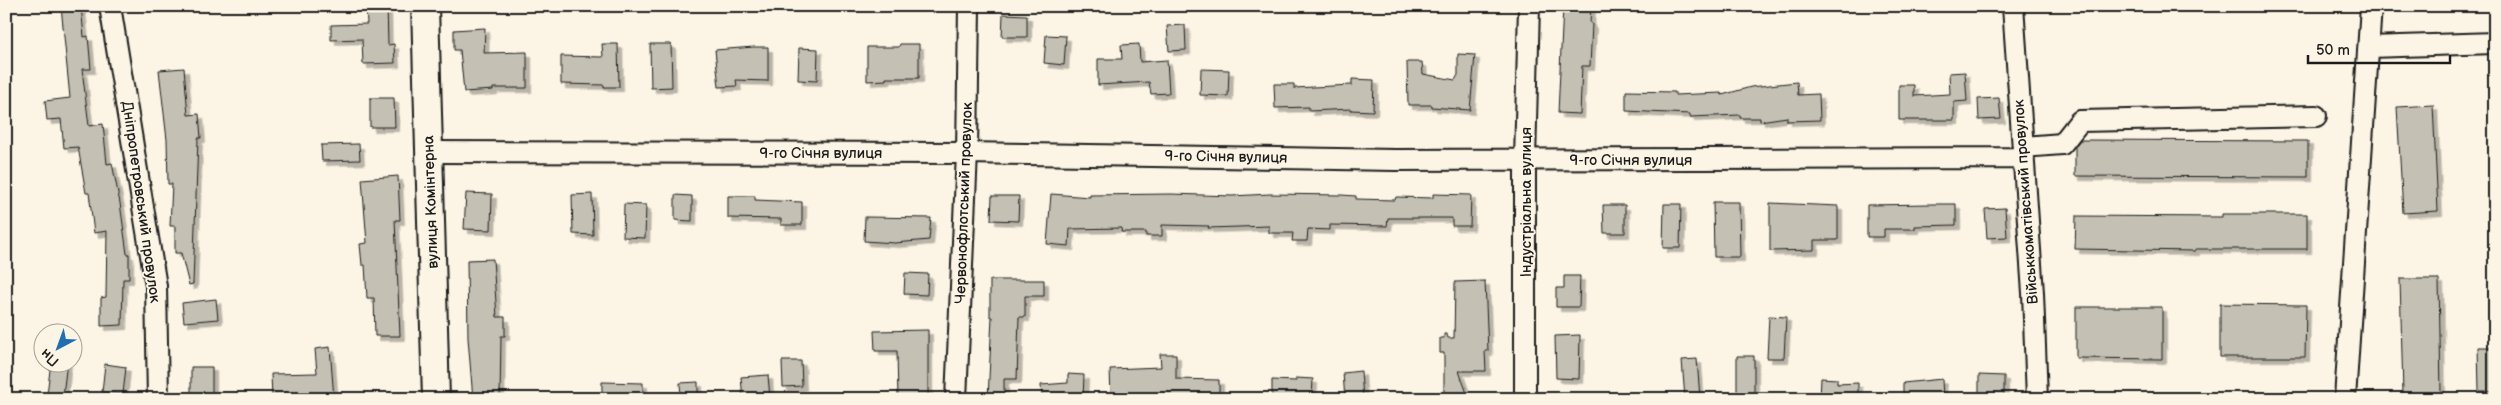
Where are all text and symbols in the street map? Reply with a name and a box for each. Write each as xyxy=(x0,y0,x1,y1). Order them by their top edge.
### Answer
scale bar xyxy=(2308,32,2451,64)
text: 50 m xyxy=(2316,41,2350,60)
street label: Військкоматівський провулок xyxy=(2009,99,2043,305)
street label: Дніпропетровський провулок xyxy=(117,100,165,304)
street label: Червонофлотський провулок xyxy=(951,102,977,304)
street label: Індустріальна вулиця xyxy=(1517,127,1536,277)
street label: вулиця Комінтерна xyxy=(419,135,443,269)
street label: 9-го Січня вулиця xyxy=(760,144,882,163)
street label: 9-го Січня вулиця xyxy=(1164,146,1288,168)
street label: 9-го Січня вулиця xyxy=(1570,151,1692,170)
north arrow xyxy=(32,322,82,372)
text: Пн xyxy=(37,345,62,370)

